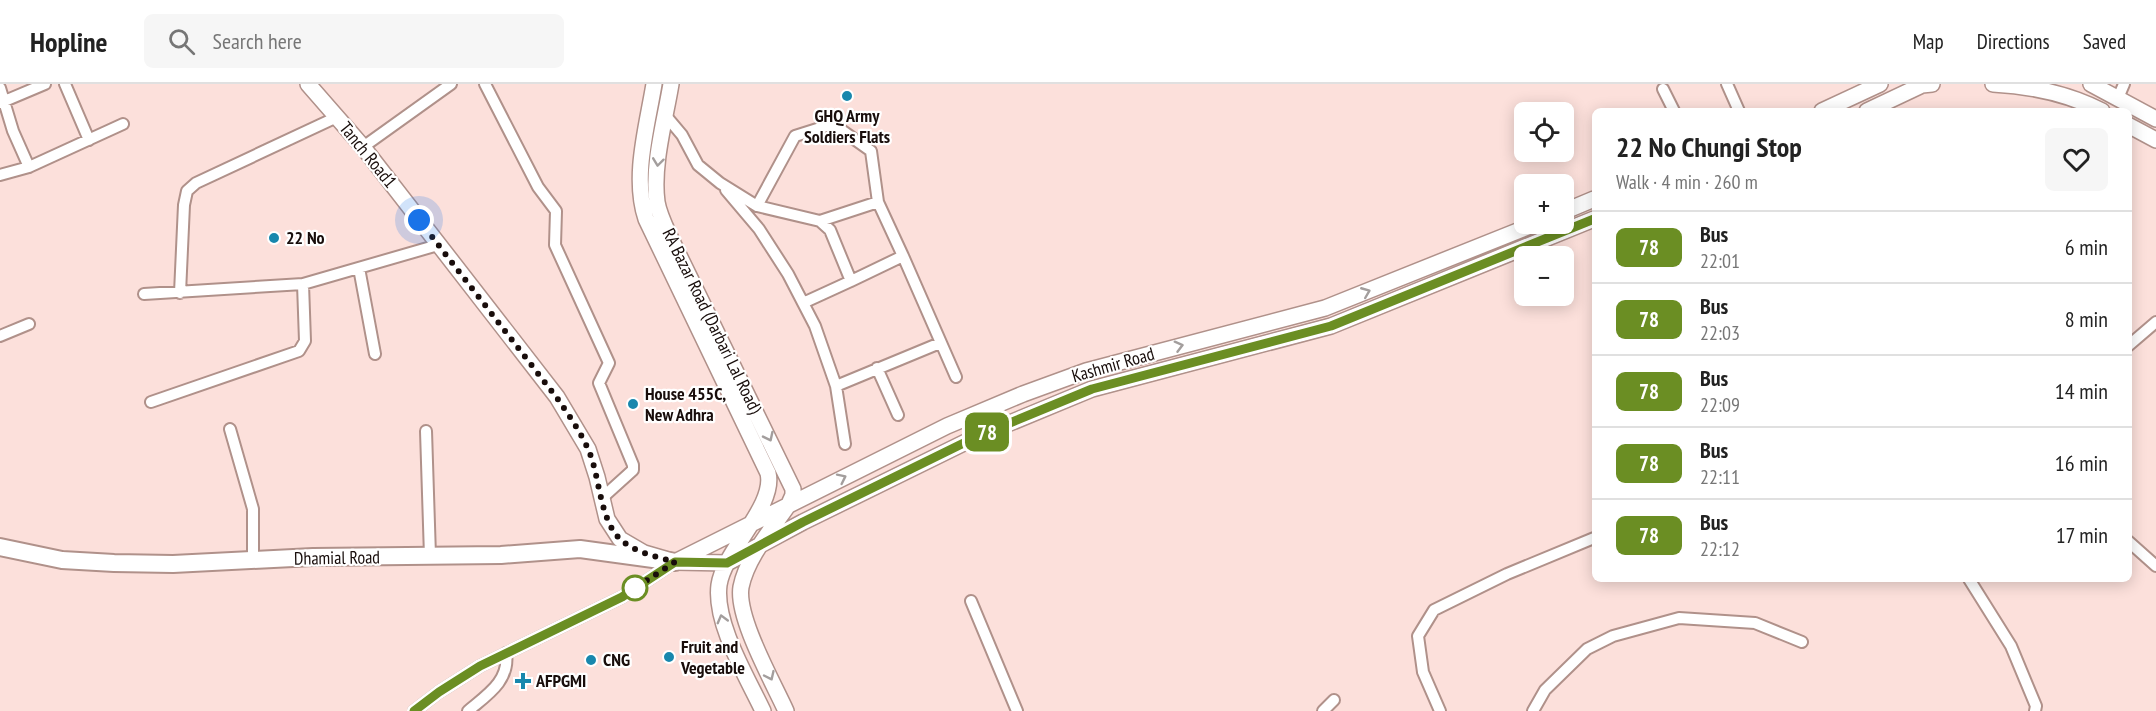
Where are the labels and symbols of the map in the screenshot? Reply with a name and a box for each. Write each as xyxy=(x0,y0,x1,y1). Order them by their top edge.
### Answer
marker: GHQ Army Soldiers Flats xyxy=(840,89,854,103)
place label: GHQ Army Soldiers Flats xyxy=(804,104,890,148)
street label: Tanch Road1 xyxy=(335,117,402,192)
one-way arrow xyxy=(653,158,665,167)
your location xyxy=(404,205,434,235)
street label: RA Bazar Road (Darbari Lal Road) xyxy=(658,224,768,418)
place label: 22 No xyxy=(286,226,325,249)
marker: 22 No xyxy=(267,231,281,245)
one-way arrow xyxy=(1359,287,1370,299)
one-way arrow xyxy=(1174,341,1184,354)
street label: Kashmir Road xyxy=(1069,342,1157,387)
place label: House 455C, New Adhra xyxy=(645,382,726,426)
marker: House 455C, New Adhra xyxy=(626,397,640,411)
line badge: 78 xyxy=(960,412,1014,452)
one-way arrow xyxy=(761,430,773,441)
one-way arrow xyxy=(835,474,846,485)
street label: Dhamial Road xyxy=(294,545,380,570)
unlabelled marker xyxy=(622,575,648,601)
one-way arrow xyxy=(717,614,730,624)
place label: Fruit and Vegetable xyxy=(680,635,745,679)
place label: CNG xyxy=(603,648,630,671)
marker: Fruit and Vegetable xyxy=(662,650,676,664)
marker: CNG xyxy=(584,653,598,667)
place label: AFPGMI xyxy=(535,669,586,692)
one-way arrow xyxy=(763,669,775,680)
marker: AFPGMI xyxy=(514,672,532,690)

